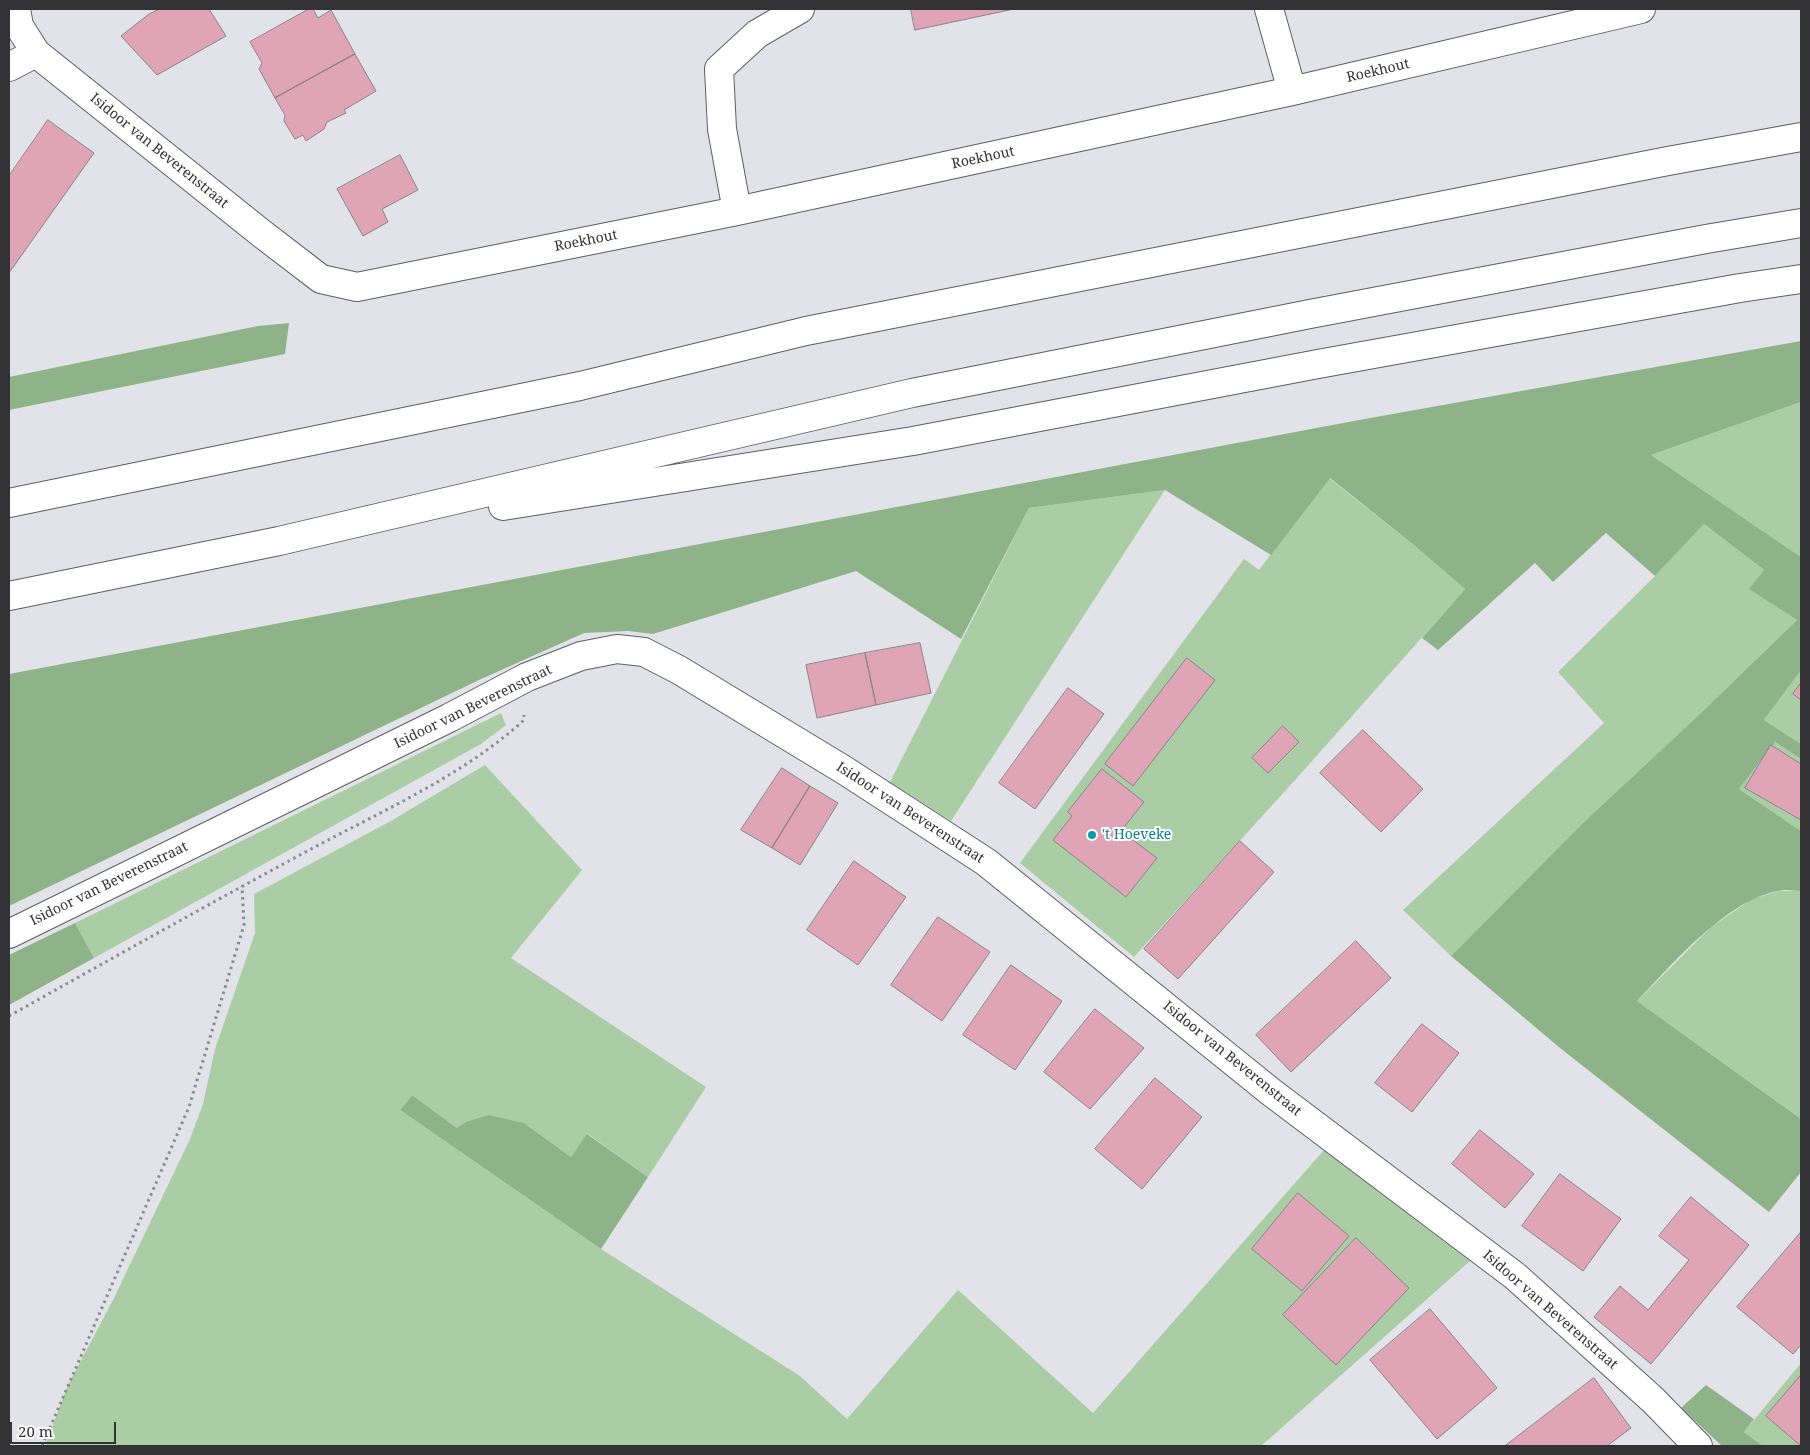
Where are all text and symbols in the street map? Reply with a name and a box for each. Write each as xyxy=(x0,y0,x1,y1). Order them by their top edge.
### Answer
street label: Roekhout xyxy=(1345,56,1411,86)
street label: Isidoor van Beverenstraat xyxy=(86,90,232,212)
street label: Roekhout xyxy=(950,143,1016,173)
street label: Roekhout xyxy=(553,227,619,255)
street label: Isidoor van Beverenstraat xyxy=(391,661,555,753)
street label: Isidoor van Beverenstraat xyxy=(833,759,987,867)
place label: 't Hoeveke xyxy=(1102,827,1171,843)
marker: 't Hoeveke xyxy=(1086,829,1098,841)
street label: Isidoor van Beverenstraat xyxy=(27,838,191,930)
street label: Isidoor van Beverenstraat xyxy=(1159,998,1305,1120)
street label: Isidoor van Beverenstraat xyxy=(1479,1247,1621,1373)
scale bar xyxy=(12,1412,119,1444)
text: 20 m xyxy=(18,1421,53,1441)

